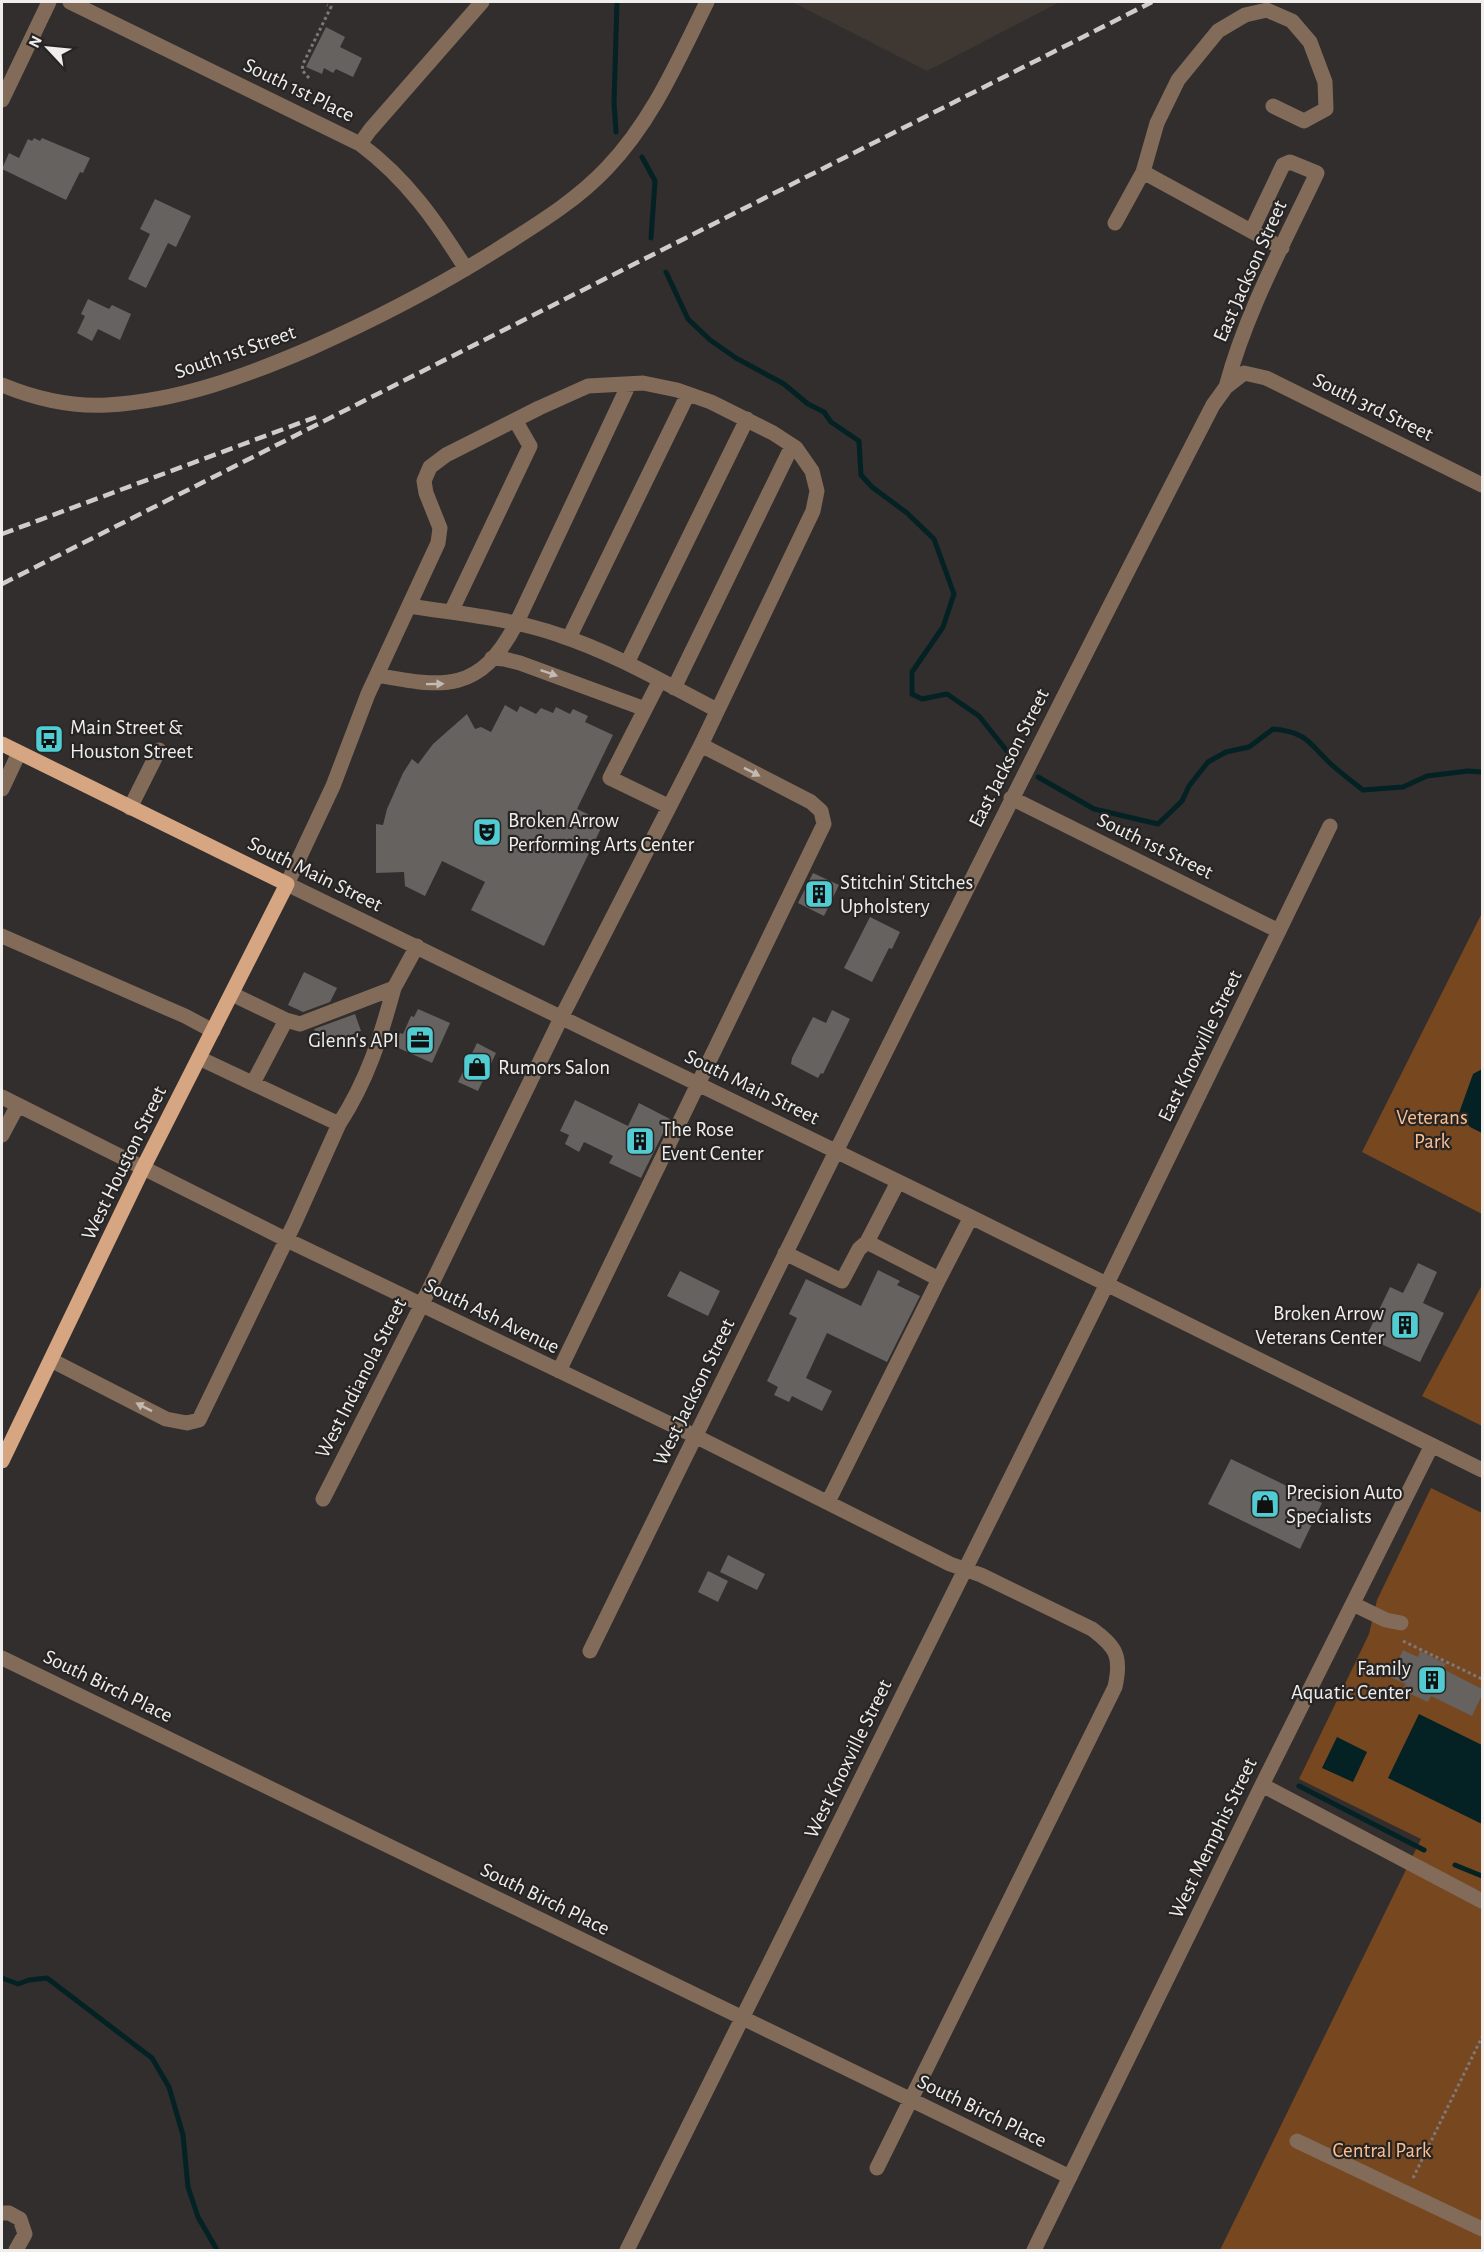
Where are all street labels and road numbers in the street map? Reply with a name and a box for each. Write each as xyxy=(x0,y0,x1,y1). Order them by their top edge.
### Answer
street label: South 1st Place xyxy=(240,54,358,126)
street label: East Jackson Street xyxy=(1209,197,1291,345)
street label: South 1st Street xyxy=(172,321,298,382)
street label: South 3rd Street xyxy=(1310,369,1437,445)
street label: East Jackson Street xyxy=(965,685,1053,831)
street label: South 1st Street xyxy=(1094,809,1217,883)
street label: South Main Street xyxy=(245,832,386,916)
street label: East Knoxville Street xyxy=(1154,967,1246,1125)
street label: South Main Street xyxy=(682,1045,823,1129)
street label: West Houston Street xyxy=(78,1082,170,1243)
street label: South Ash Avenue xyxy=(421,1274,563,1358)
street label: West Indianola Street xyxy=(312,1295,410,1461)
street label: West Jackson Street xyxy=(649,1315,739,1469)
street label: South Birch Place xyxy=(40,1646,176,1726)
street label: West Knoxville Street xyxy=(801,1676,896,1842)
street label: West Memphis Street xyxy=(1165,1754,1261,1921)
street label: South Birch Place xyxy=(477,1859,613,1939)
street label: South Birch Place xyxy=(914,2071,1050,2151)

